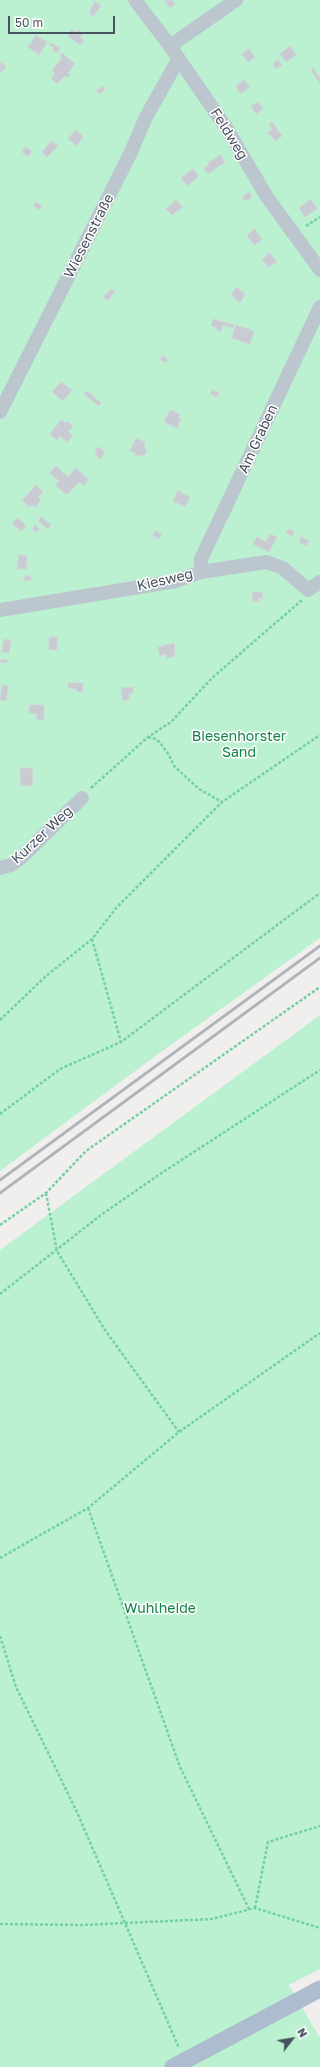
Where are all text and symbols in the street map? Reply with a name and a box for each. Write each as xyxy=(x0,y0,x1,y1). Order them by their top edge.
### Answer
scale bar xyxy=(10,8,117,34)
text: 50 m xyxy=(15,15,43,30)
street label: Feldweg xyxy=(207,105,251,163)
street label: Wiesenstraße xyxy=(61,191,117,281)
street label: Am Graben xyxy=(235,402,281,476)
street label: Kiesweg xyxy=(135,565,195,595)
park label: Biesenhorster Sand xyxy=(192,729,286,762)
street label: Kurzer Weg xyxy=(8,803,76,867)
park label: Wuhlheide xyxy=(124,1601,196,1617)
north arrow xyxy=(272,2019,312,2059)
text: N xyxy=(295,2026,310,2039)

